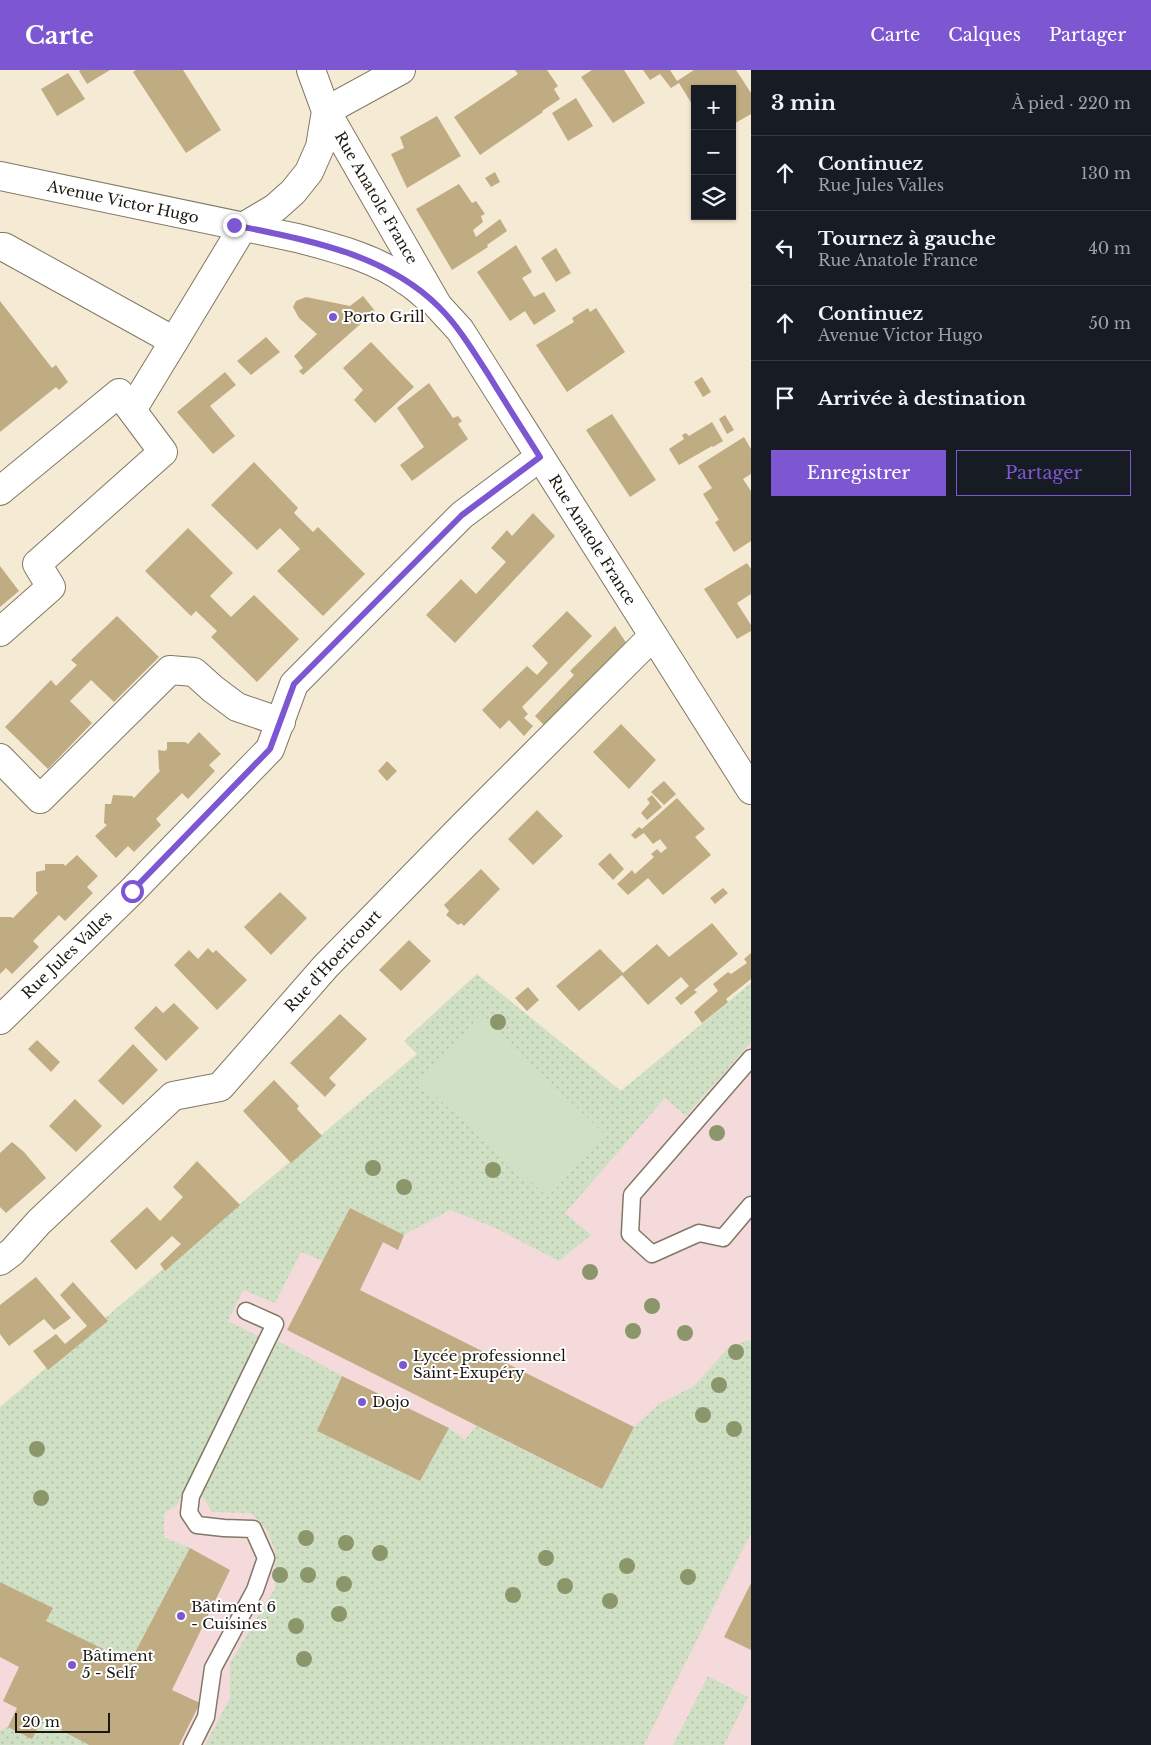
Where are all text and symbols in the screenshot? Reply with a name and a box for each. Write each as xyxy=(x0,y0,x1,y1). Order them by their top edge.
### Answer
text: Carte xyxy=(25,21,94,50)
text: Carte xyxy=(870,24,920,46)
text: Calques xyxy=(948,24,1021,46)
text: Partager xyxy=(1049,24,1126,46)
map controls xyxy=(691,85,736,220)
button: + xyxy=(691,85,736,130)
text: 3 min xyxy=(771,90,836,116)
text: À pied · 220 m xyxy=(1012,93,1131,113)
street label: Rue Anatole France xyxy=(331,128,422,267)
button: − xyxy=(691,130,736,175)
text: Continuez xyxy=(818,152,923,175)
icon: ahead xyxy=(771,159,799,187)
text: 130 m xyxy=(1081,163,1131,183)
button: layers xyxy=(691,175,736,220)
text: Rue Jules Valles xyxy=(818,175,944,195)
street label: Avenue Victor Hugo xyxy=(45,176,201,227)
route end xyxy=(223,214,246,237)
text: Tournez à gauche xyxy=(818,227,996,250)
icon: left xyxy=(771,234,799,262)
text: 40 m xyxy=(1088,238,1131,258)
text: Rue Anatole France xyxy=(818,250,978,270)
text: Continuez xyxy=(818,302,923,325)
place label: Porto Grill xyxy=(343,307,425,326)
icon: ahead xyxy=(771,309,799,337)
marker: Porto Grill xyxy=(327,311,339,323)
text: 50 m xyxy=(1089,313,1131,333)
text: Avenue Victor Hugo xyxy=(818,325,983,345)
icon: arrive xyxy=(771,384,799,412)
text: Arrivée à destination xyxy=(818,387,1026,410)
button: Enregistrer xyxy=(771,450,946,496)
button: Partager xyxy=(956,450,1131,496)
street label: Rue Anatole France xyxy=(545,471,640,608)
route start xyxy=(121,880,144,903)
street label: Rue d'Hoericourt xyxy=(280,905,385,1016)
street label: Rue Jules Valles xyxy=(18,907,116,1003)
place label: Lycée professionnel Saint-Exupéry xyxy=(413,1346,566,1382)
marker: Lycée professionnel Saint-Exupéry xyxy=(397,1359,409,1371)
place label: Dojo xyxy=(372,1392,410,1411)
marker: Dojo xyxy=(356,1396,368,1408)
place label: Bâtiment 6 - Cuisines xyxy=(191,1597,276,1633)
marker: Bâtiment 6 - Cuisines xyxy=(175,1610,187,1622)
place label: Bâtiment 5 - Self xyxy=(82,1646,154,1682)
marker: Bâtiment 5 - Self xyxy=(66,1659,78,1671)
scale bar xyxy=(15,1710,110,1733)
text: 20 m xyxy=(22,1713,60,1731)

